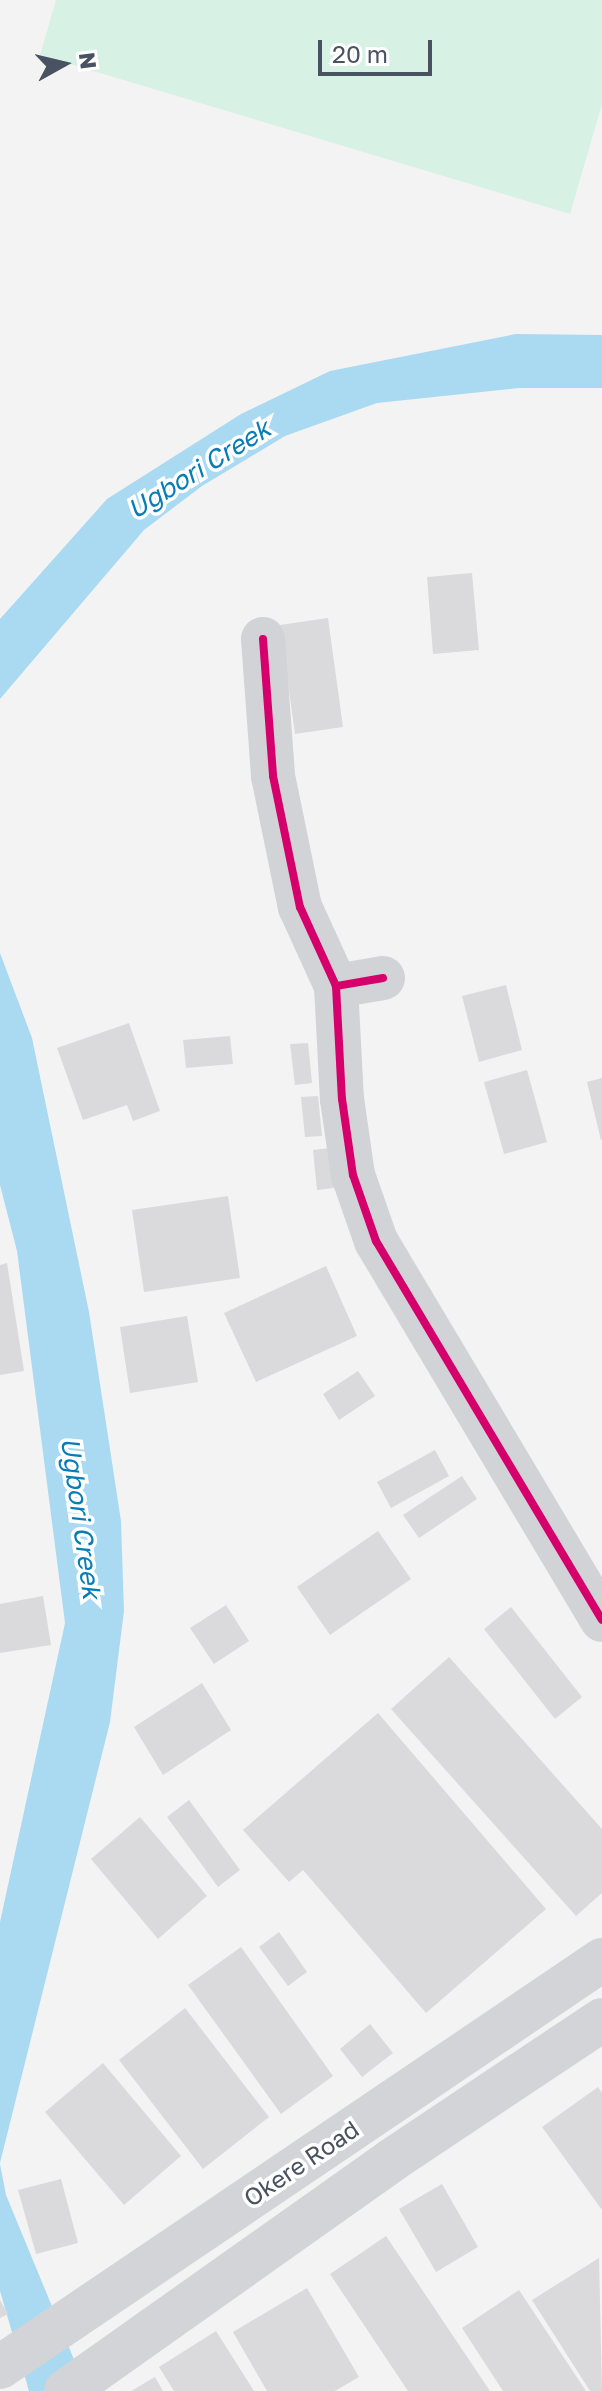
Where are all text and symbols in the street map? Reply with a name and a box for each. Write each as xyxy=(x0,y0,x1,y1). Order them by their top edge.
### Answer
north arrow xyxy=(24,24,104,104)
scale bar xyxy=(322,24,436,74)
text: 20 m xyxy=(332,39,388,68)
text: N xyxy=(74,50,103,71)
water label: Ugbori Creek xyxy=(122,413,276,525)
water label: Ugbori Creek xyxy=(54,1435,108,1601)
street label: Okere Road xyxy=(238,2114,364,2212)

